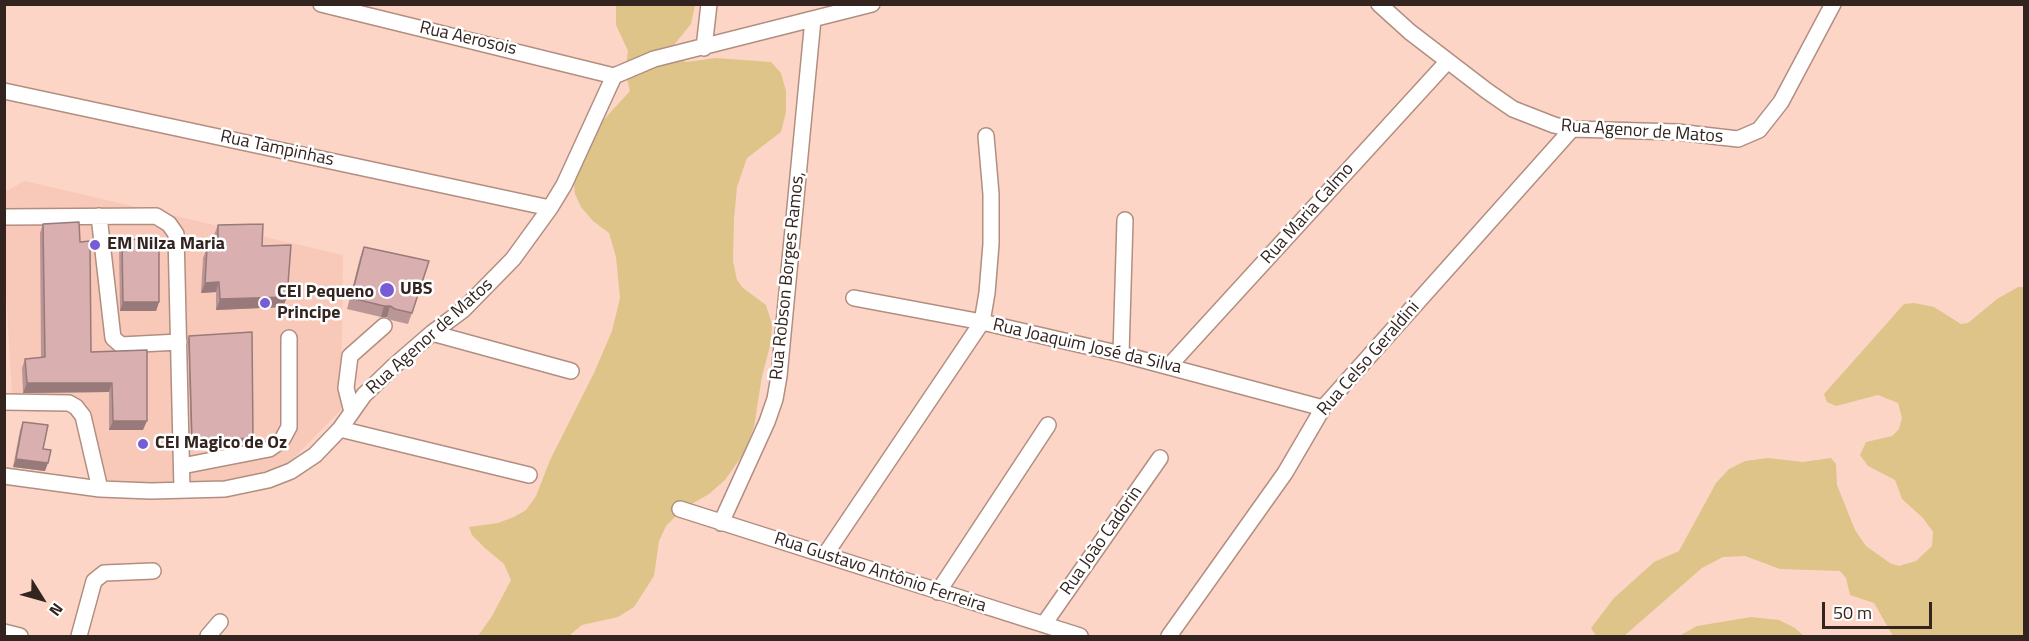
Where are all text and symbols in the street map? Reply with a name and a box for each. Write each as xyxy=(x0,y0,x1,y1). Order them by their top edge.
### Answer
street label: Rua Aerosois xyxy=(417,17,519,61)
street label: Rua Agenor de Matos xyxy=(1560,116,1724,148)
street label: Rua Tampinhas xyxy=(218,126,336,172)
street label: Rua Maria Calmo xyxy=(1257,159,1359,269)
street label: Rua Robson Borges Ramos, xyxy=(766,171,810,381)
place label: EM Nilza Maria xyxy=(107,234,225,256)
marker: EM Nilza Maria xyxy=(88,238,102,252)
street label: Rua Agenor de Matos xyxy=(362,275,498,399)
place label: UBS xyxy=(400,279,433,301)
marker: UBS xyxy=(378,281,396,299)
place label: CEI Pequeno Principe xyxy=(277,282,374,324)
marker: CEI Pequeno Principe xyxy=(258,296,272,310)
street label: Rua Celso Geraldini xyxy=(1313,297,1425,421)
street label: Rua Joaquim José da Silva xyxy=(990,315,1184,379)
place label: CEI Magico de Oz xyxy=(155,433,287,455)
marker: CEI Magico de Oz xyxy=(136,437,150,451)
street label: Rua João Cadorin xyxy=(1056,482,1148,600)
street label: Rua Gustavo Antônio Ferreira xyxy=(771,528,989,618)
north arrow xyxy=(12,569,72,629)
scale bar xyxy=(1825,590,1934,628)
text: N xyxy=(43,598,69,621)
text: 50 m xyxy=(1833,599,1872,626)

